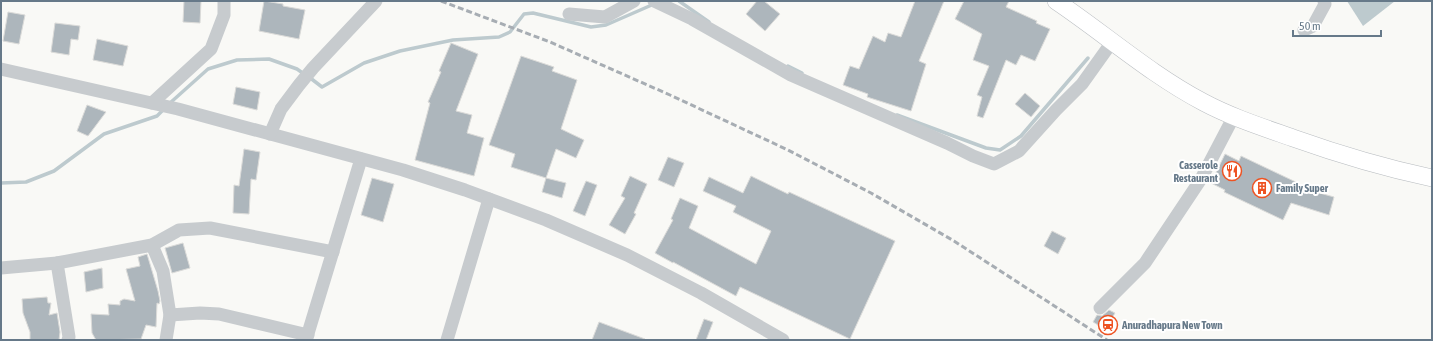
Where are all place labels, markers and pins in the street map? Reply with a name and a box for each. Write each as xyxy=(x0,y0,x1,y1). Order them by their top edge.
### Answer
place label: Casserole Restaurant xyxy=(1173,159,1219,184)
restaurant icon: Casserole Restaurant xyxy=(1221,160,1243,182)
building icon: Family Super xyxy=(1251,177,1273,199)
place label: Family Super xyxy=(1276,182,1329,194)
station icon: Anuradhapura New Town xyxy=(1097,314,1119,336)
place label: Anuradhapura New Town xyxy=(1121,319,1223,331)

